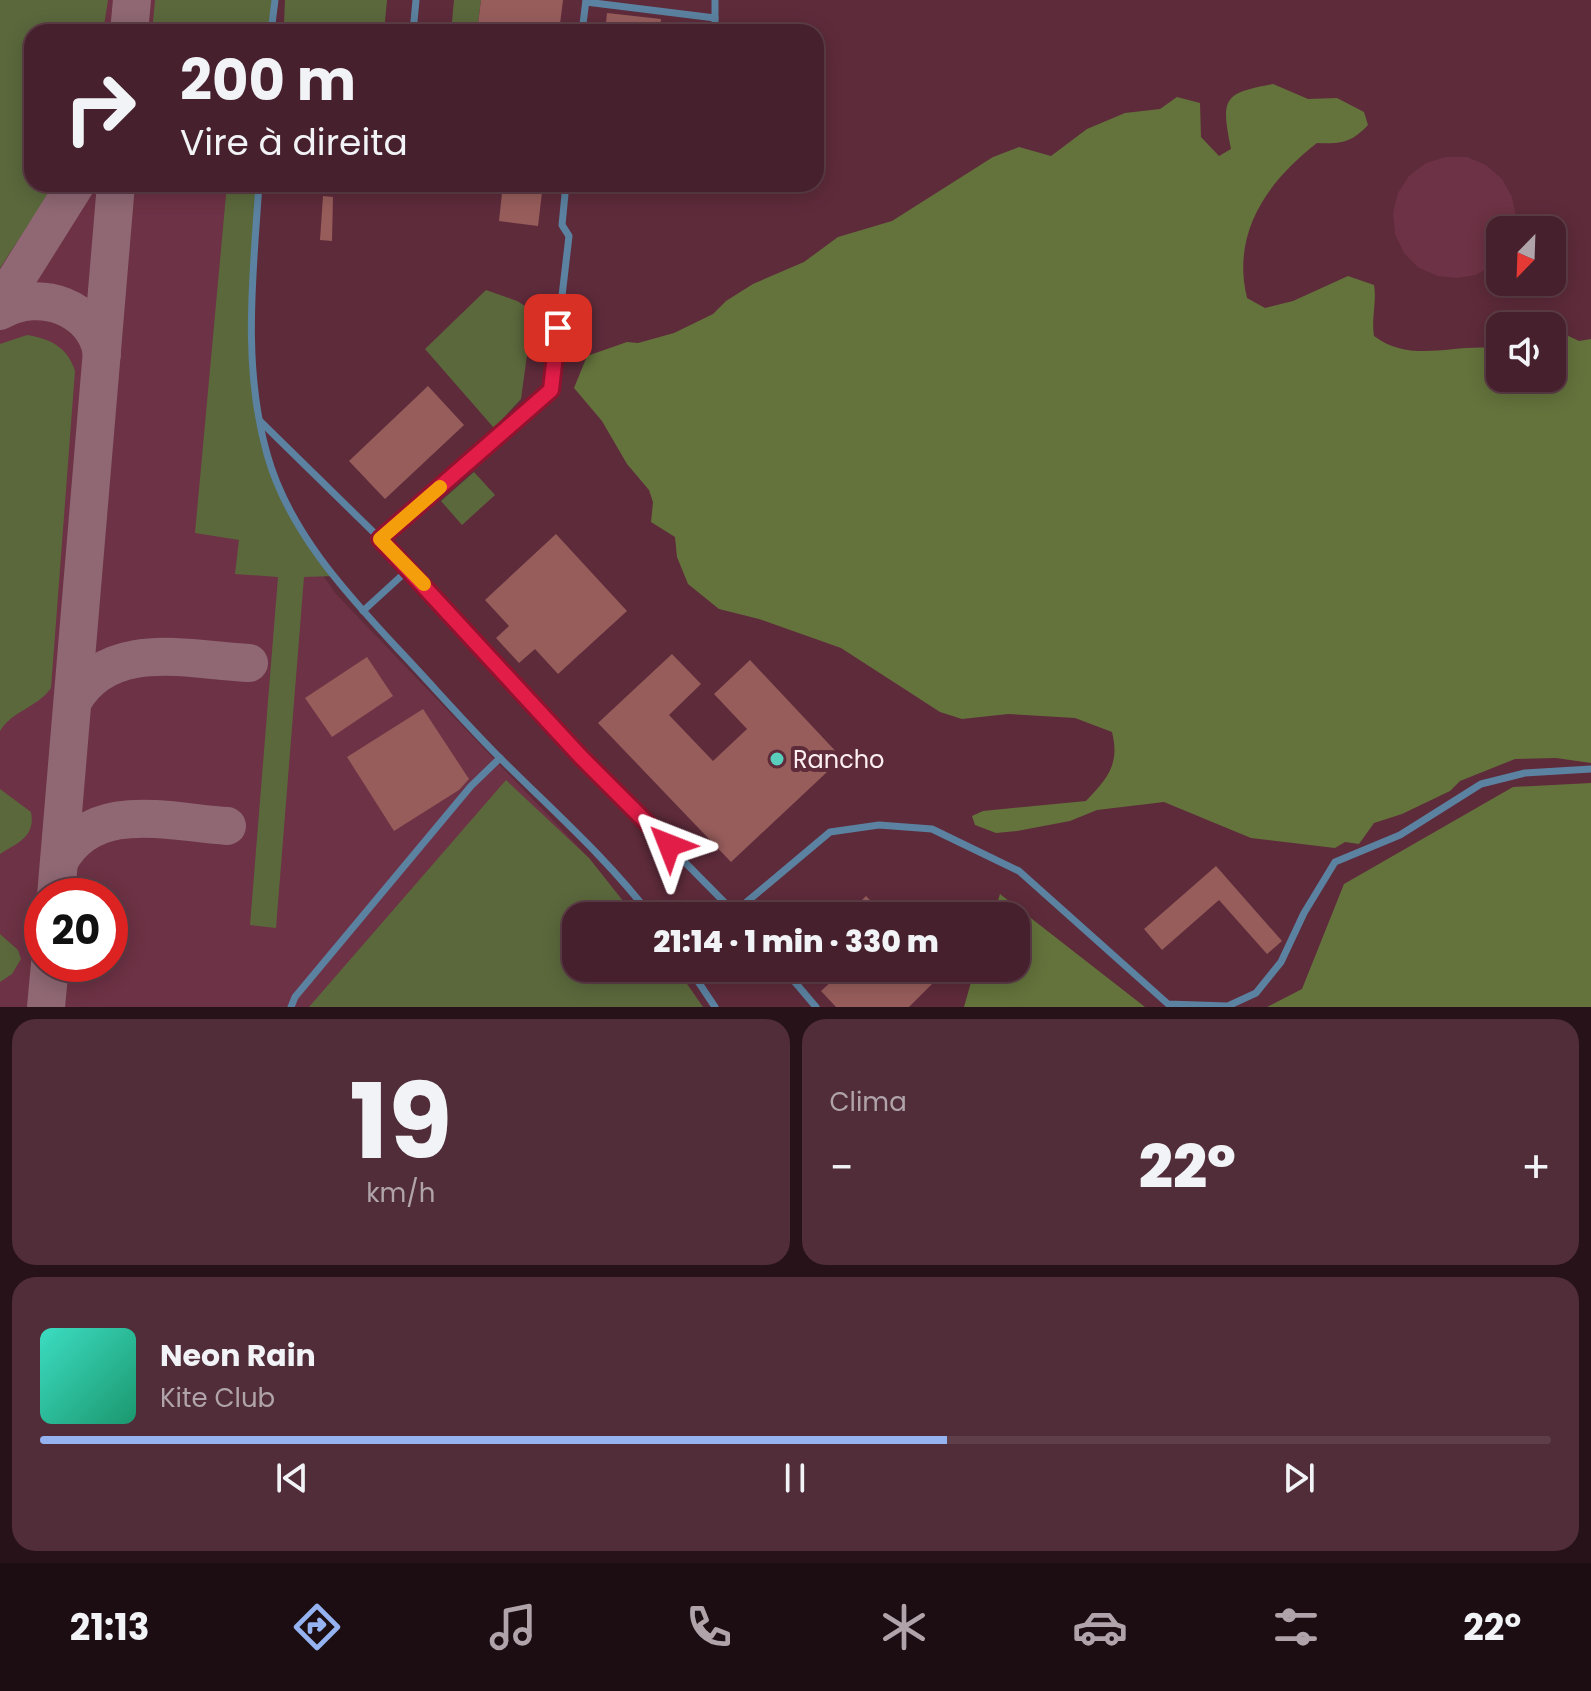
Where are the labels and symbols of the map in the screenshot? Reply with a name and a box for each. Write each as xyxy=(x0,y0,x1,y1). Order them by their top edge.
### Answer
north arrow xyxy=(1486,216,1566,296)
pin xyxy=(524,294,592,362)
place label: Rancho xyxy=(793,743,884,776)
marker: Rancho xyxy=(768,750,786,768)
position arrow xyxy=(627,803,711,887)
speed limit sign: 20 xyxy=(24,878,128,982)

